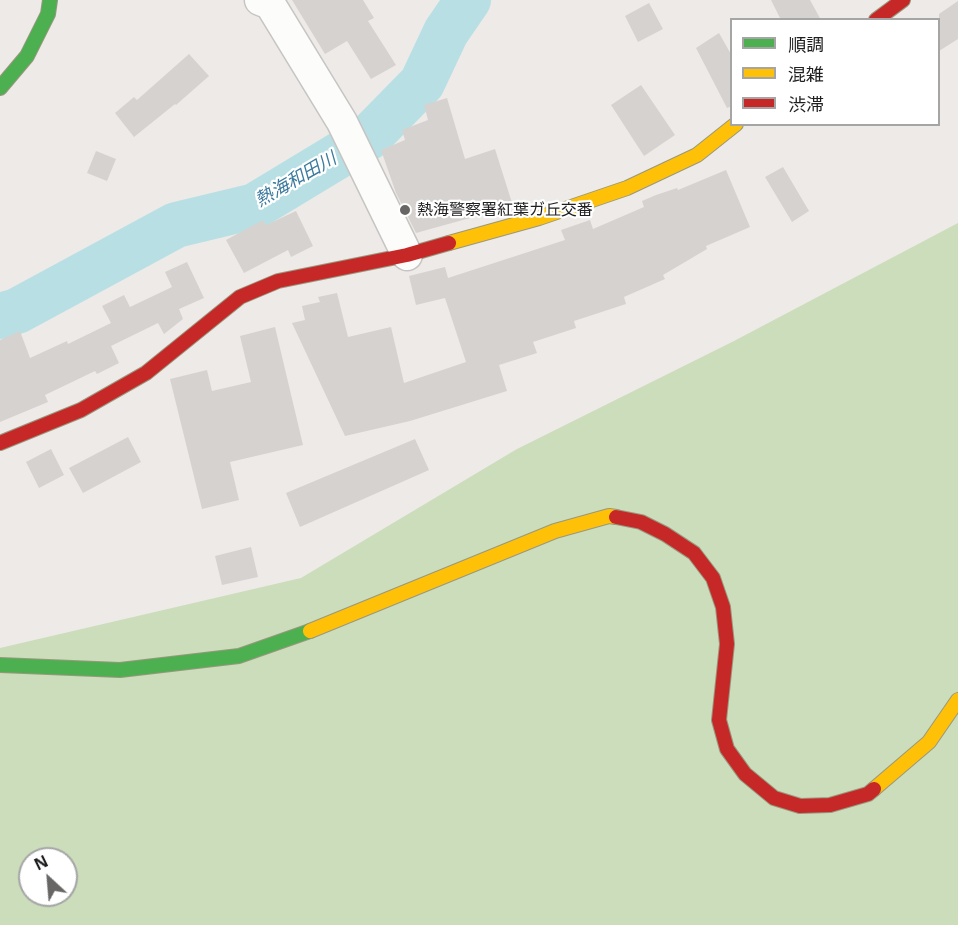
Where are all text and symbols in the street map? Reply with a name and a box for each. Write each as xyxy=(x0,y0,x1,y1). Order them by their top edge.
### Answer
legend xyxy=(730,18,940,126)
text: 順調 xyxy=(788,32,824,56)
text: 混雑 xyxy=(788,62,824,86)
text: 渋滞 xyxy=(788,92,824,116)
water label: 熱海和田川 xyxy=(252,148,340,212)
place label: 熱海警察署紅葉ガ丘交番 xyxy=(417,200,593,220)
marker: 熱海警察署紅葉ガ丘交番 xyxy=(398,203,412,217)
north arrow xyxy=(18,847,78,907)
text: N xyxy=(30,850,52,875)

